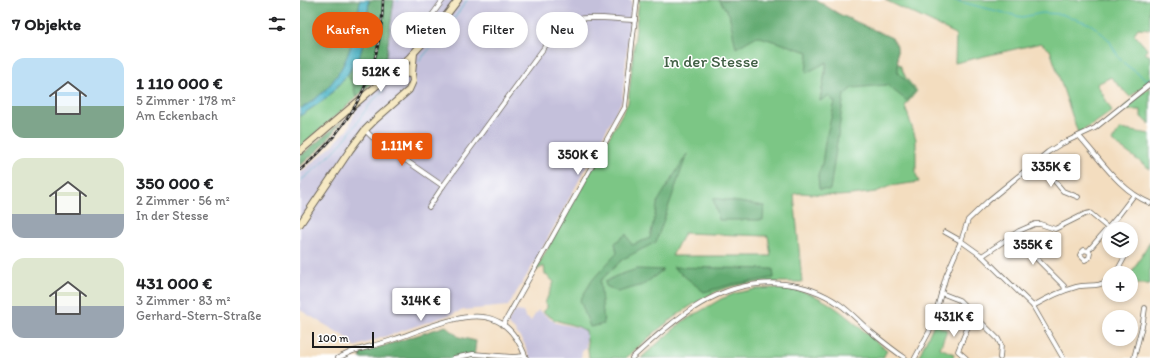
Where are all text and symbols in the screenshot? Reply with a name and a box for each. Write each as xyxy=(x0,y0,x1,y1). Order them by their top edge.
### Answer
chip: Kaufen xyxy=(312,12,383,48)
chip: Mieten xyxy=(391,12,460,48)
chip: Filter xyxy=(468,12,528,48)
chip: Neu xyxy=(536,12,588,48)
icon: filters xyxy=(266,13,288,35)
text: 7 Objekte xyxy=(12,14,81,34)
park label: In der Stesse xyxy=(664,51,758,71)
pin: 512K € xyxy=(348,59,414,93)
text: 512K € xyxy=(362,64,400,79)
text: 1 110 000 € xyxy=(136,73,223,93)
icon: home xyxy=(44,74,92,122)
text: 5 Zimmer · 178 m² xyxy=(136,93,236,108)
text: Am Eckenbach xyxy=(136,108,218,123)
pin: 1.11M € xyxy=(365,133,439,167)
text: 1.11M € xyxy=(381,138,423,153)
pin: 350K € xyxy=(545,142,611,176)
text: 350K € xyxy=(558,147,598,162)
pin: 335K € xyxy=(1018,154,1084,188)
text: 335K € xyxy=(1031,159,1071,174)
text: 350 000 € xyxy=(136,173,213,193)
icon: home xyxy=(44,174,92,222)
text: 2 Zimmer · 56 m² xyxy=(136,193,230,208)
text: In der Stesse xyxy=(136,208,209,223)
map controls xyxy=(1102,222,1138,346)
button: layers xyxy=(1102,222,1138,258)
pin: 355K € xyxy=(1000,232,1066,266)
text: 355K € xyxy=(1013,237,1053,252)
button: + xyxy=(1102,266,1138,302)
text: 431 000 € xyxy=(136,273,212,293)
icon: home xyxy=(44,274,92,322)
pin: 314K € xyxy=(388,288,454,322)
text: 3 Zimmer · 83 m² xyxy=(136,293,231,308)
text: 314K € xyxy=(401,293,441,308)
pin: 431K € xyxy=(921,304,987,338)
text: Gerhard-Stern-Straße xyxy=(136,308,261,323)
text: 431K € xyxy=(934,309,974,324)
button: − xyxy=(1102,310,1138,346)
scale bar xyxy=(312,330,374,349)
text: 100 m xyxy=(318,332,348,345)

